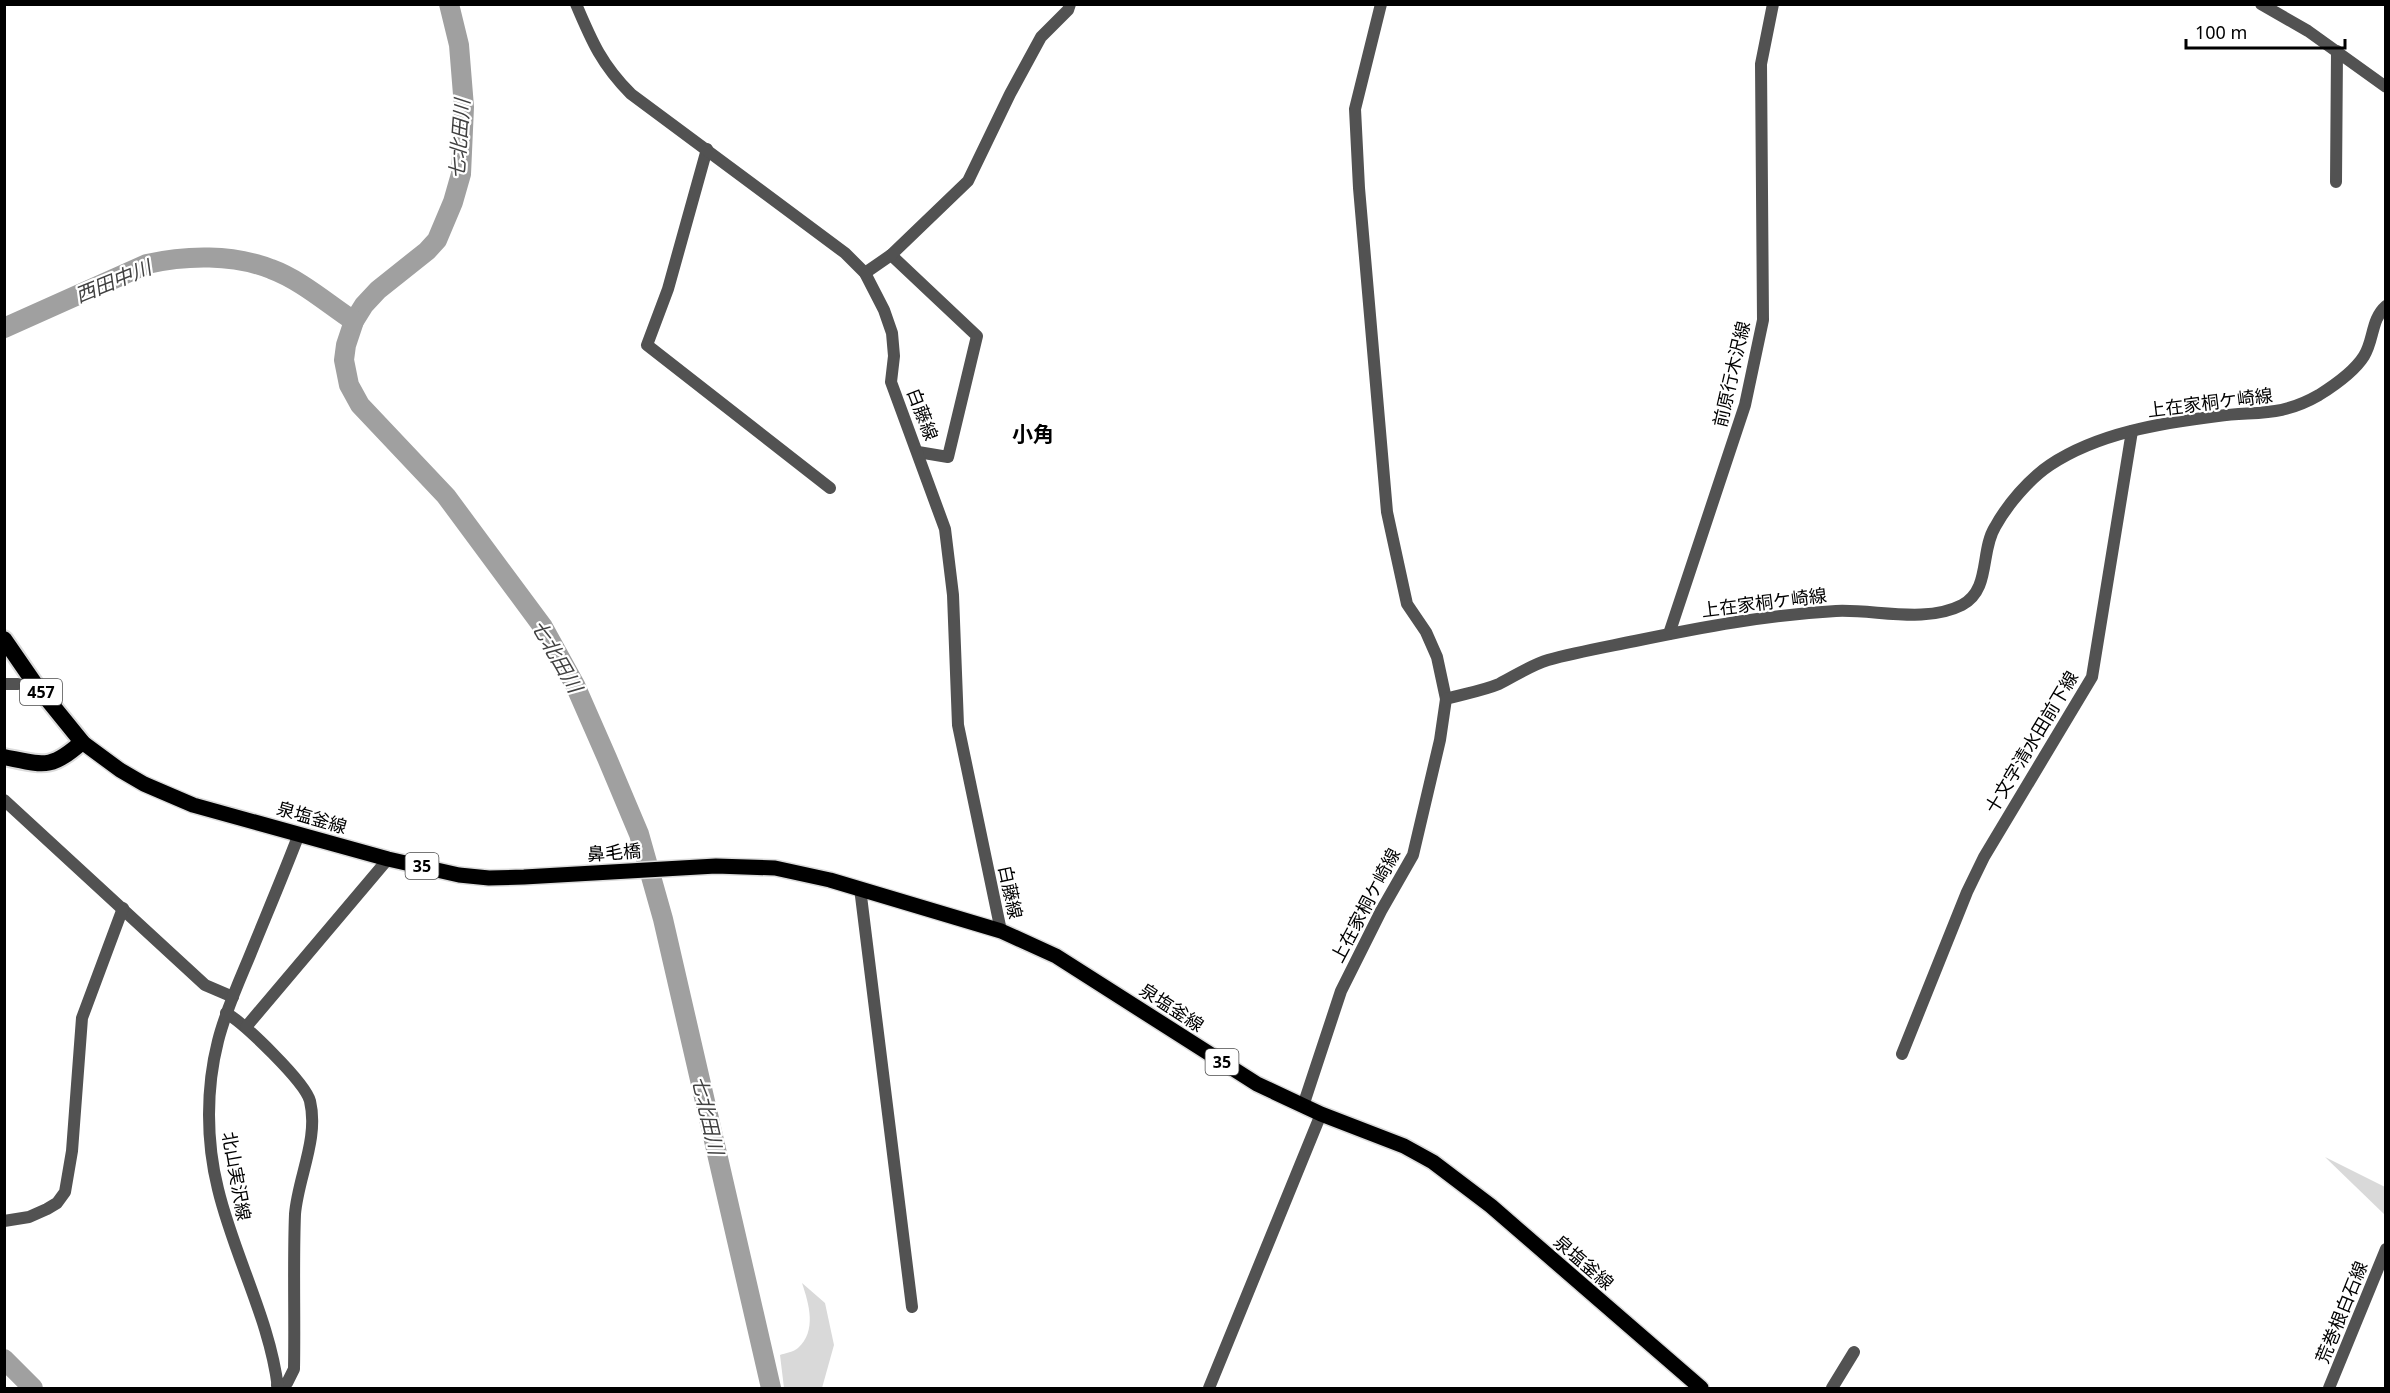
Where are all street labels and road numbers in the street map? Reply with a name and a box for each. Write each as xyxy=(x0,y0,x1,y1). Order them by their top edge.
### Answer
street label: 前原行木沢線 xyxy=(1707,319,1755,429)
street label: 上在家桐ケ崎線 xyxy=(2146,382,2274,422)
street label: 白藤線 xyxy=(902,384,944,444)
street label: 上在家桐ケ崎線 xyxy=(1700,582,1828,622)
street label: 十文字清水田前下線 xyxy=(1979,666,2083,818)
road number: 457 xyxy=(20,679,62,705)
street label: 泉塩釜線 xyxy=(274,796,350,838)
street label: 鼻毛橋 xyxy=(586,838,642,866)
street label: 上在家桐ケ崎線 xyxy=(1325,844,1405,966)
road number: 35 xyxy=(406,853,438,879)
street label: 白藤線 xyxy=(994,863,1028,921)
street label: 泉塩釜線 xyxy=(1135,977,1209,1037)
road number: 35 xyxy=(1206,1049,1238,1075)
street label: 北山実沢線 xyxy=(217,1130,257,1222)
street label: 泉塩釜線 xyxy=(1549,1229,1619,1295)
street label: 荒巻根白石線 xyxy=(2310,1257,2372,1367)

